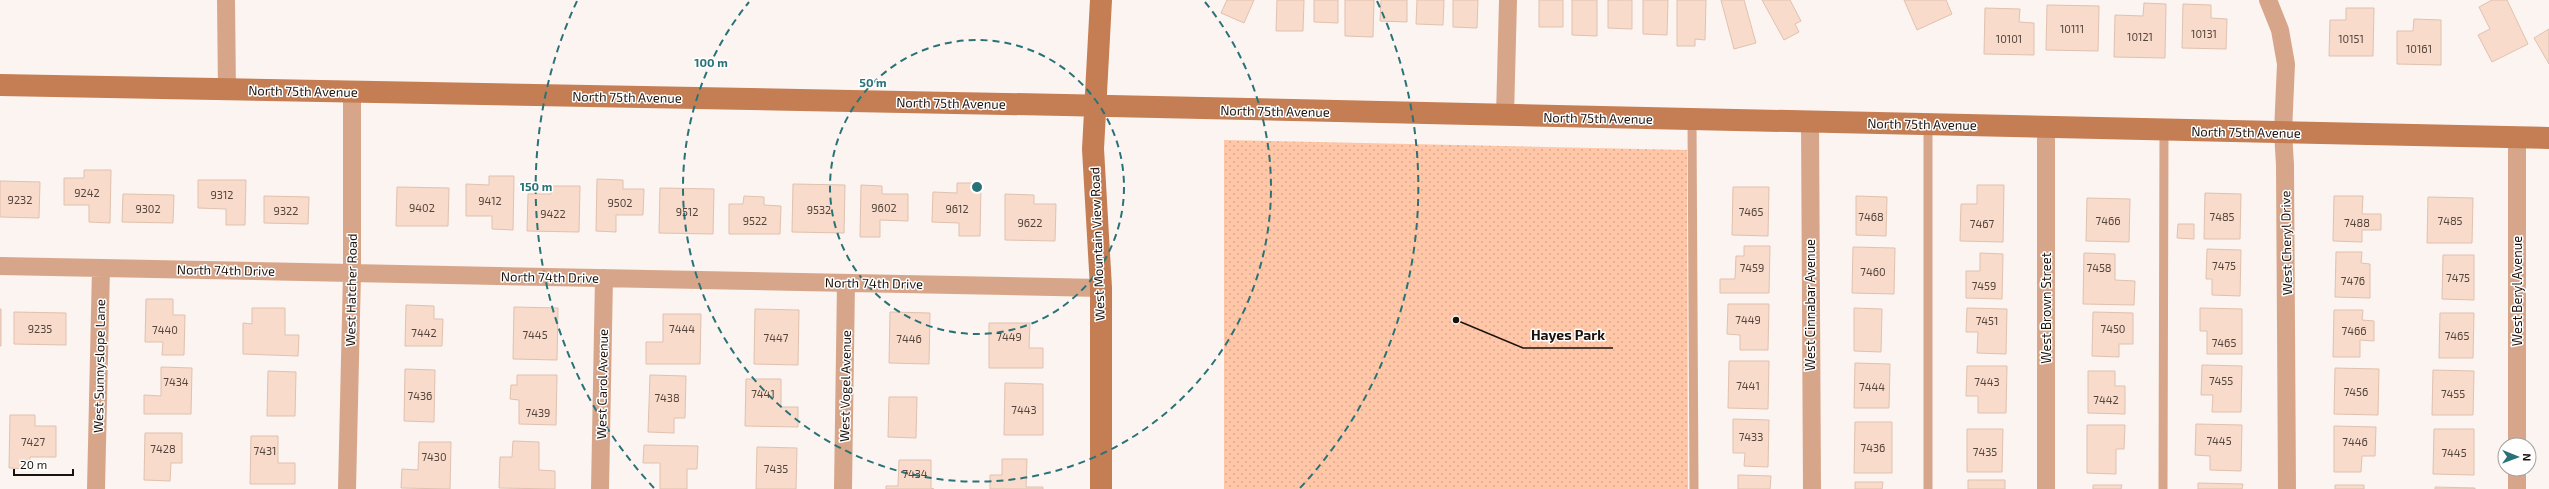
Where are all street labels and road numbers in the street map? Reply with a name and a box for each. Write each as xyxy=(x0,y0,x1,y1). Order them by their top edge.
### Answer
street label: North 75th Avenue xyxy=(248,82,358,100)
street label: North 75th Avenue xyxy=(572,88,682,106)
street label: North 75th Avenue xyxy=(896,94,1006,112)
street label: North 75th Avenue xyxy=(1220,102,1330,120)
street label: North 75th Avenue xyxy=(1543,109,1653,127)
street label: North 75th Avenue xyxy=(1867,115,1977,133)
street label: North 75th Avenue xyxy=(2191,123,2301,141)
street label: West Mountain View Road xyxy=(1086,167,1108,321)
street label: West Cheryl Drive xyxy=(2277,190,2295,296)
street label: West Hatcher Road xyxy=(342,233,360,347)
street label: West Beryl Avenue xyxy=(2509,236,2525,346)
street label: West Cinnabar Avenue xyxy=(1802,239,1818,371)
street label: West Brown Street xyxy=(2038,252,2054,364)
street label: North 74th Drive xyxy=(177,261,275,279)
street label: North 74th Drive xyxy=(501,268,599,286)
street label: North 74th Drive xyxy=(825,274,923,292)
street label: West Sunnyslope Lane xyxy=(90,299,108,433)
street label: West Carol Avenue xyxy=(593,329,611,439)
street label: West Vogel Avenue xyxy=(836,330,854,442)

